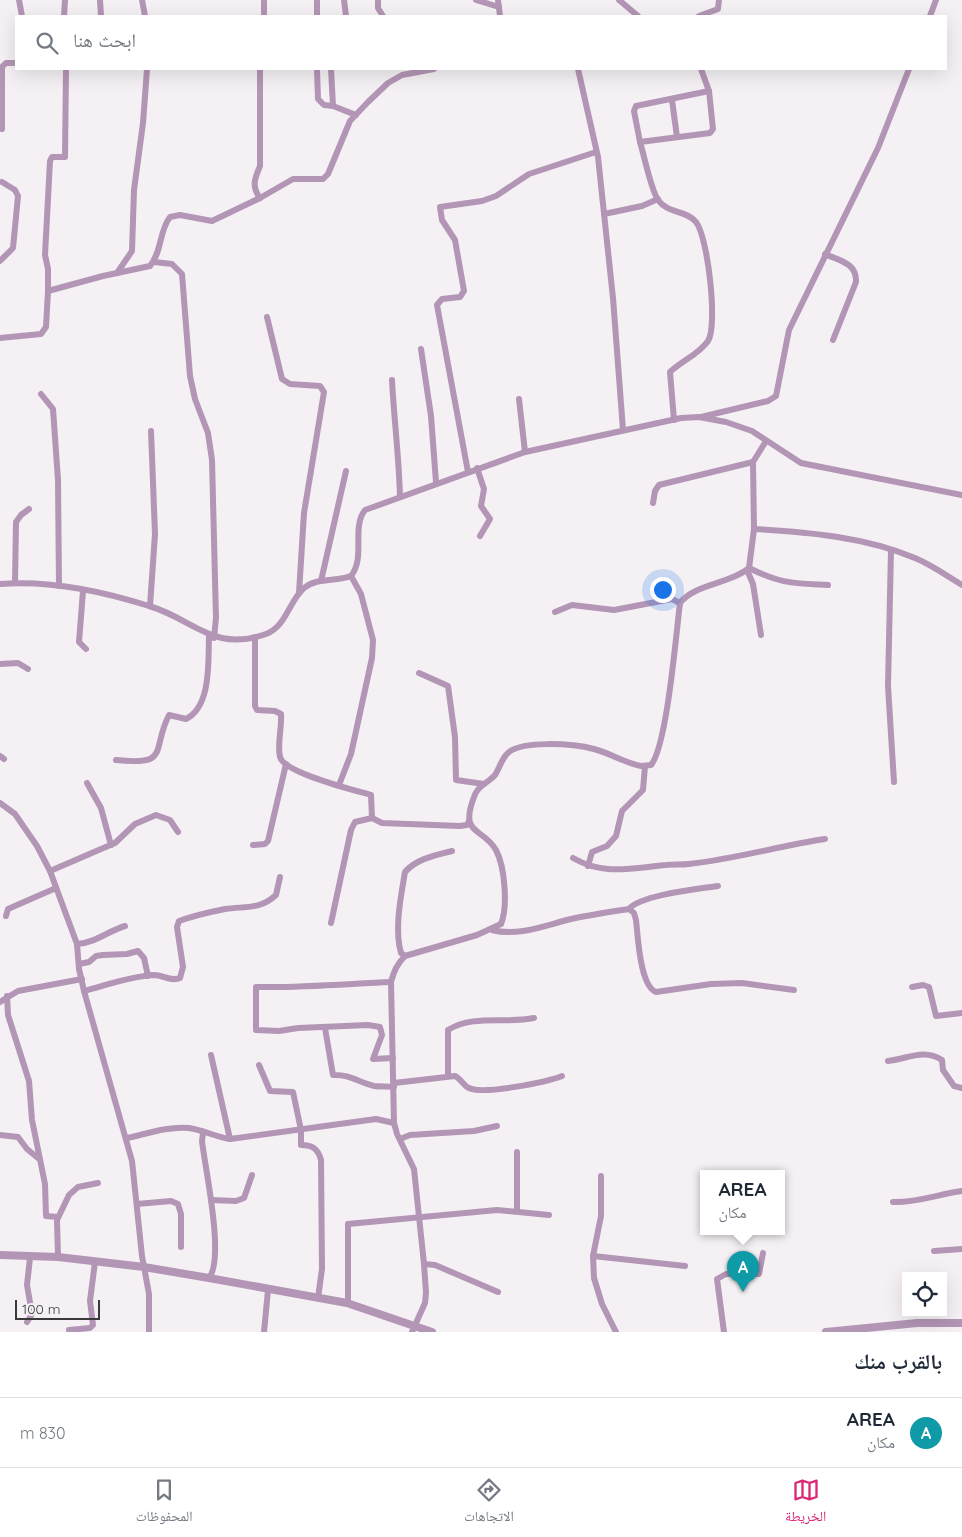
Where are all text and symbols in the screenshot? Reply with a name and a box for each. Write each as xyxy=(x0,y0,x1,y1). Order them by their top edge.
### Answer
search box xyxy=(15,15,947,70)
text: ابحث هنا xyxy=(73,28,136,52)
icon: search xyxy=(33,29,61,57)
your location xyxy=(650,577,676,603)
popup xyxy=(700,1170,785,1235)
text: AREA xyxy=(718,1177,767,1201)
text: مكان xyxy=(718,1202,746,1222)
pin: A xyxy=(727,1251,759,1292)
map controls xyxy=(902,1272,947,1317)
button: locate xyxy=(902,1272,947,1317)
scale bar xyxy=(15,1297,100,1320)
text: 100 m xyxy=(22,1300,60,1318)
text: بالقرب منك xyxy=(854,1348,942,1374)
text: AREA xyxy=(847,1407,895,1431)
text: 830 m xyxy=(20,1423,66,1443)
text: A xyxy=(921,1423,931,1443)
text: مكان xyxy=(867,1432,895,1452)
tab: المحفوظات xyxy=(136,1476,193,1530)
tab: الاتجاهات xyxy=(464,1476,514,1530)
tab: الخريطة xyxy=(785,1476,826,1530)

